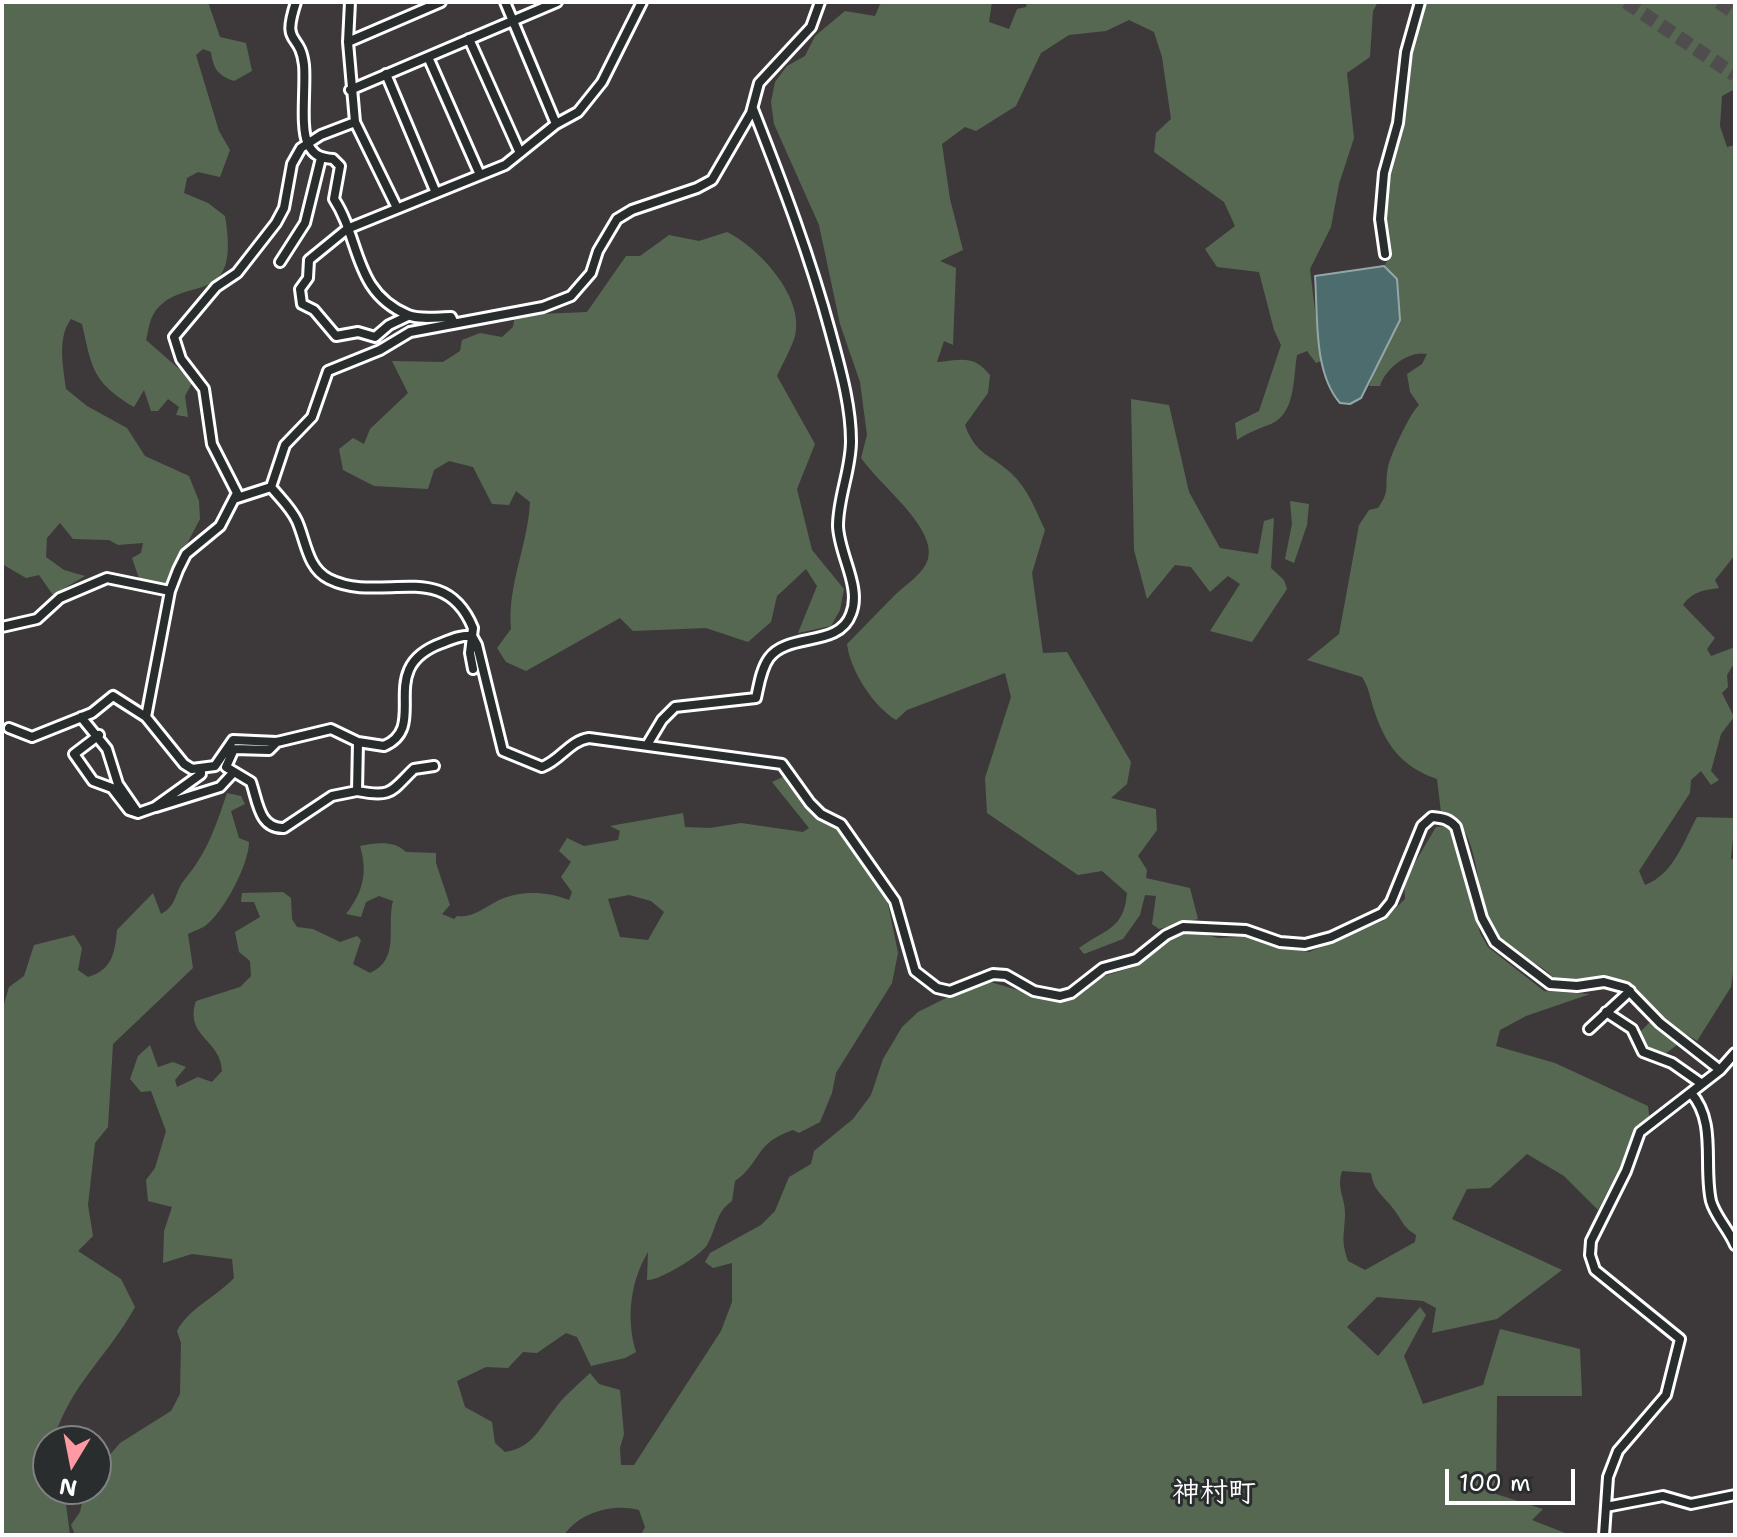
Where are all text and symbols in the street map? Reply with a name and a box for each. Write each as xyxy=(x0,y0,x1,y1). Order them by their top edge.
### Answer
north arrow xyxy=(32,1425,112,1505)
scale bar xyxy=(1449,1453,1579,1503)
text: 100 m xyxy=(1459,1467,1531,1499)
text: N xyxy=(57,1471,79,1503)
district label: 神村町 xyxy=(1172,1477,1256,1511)

